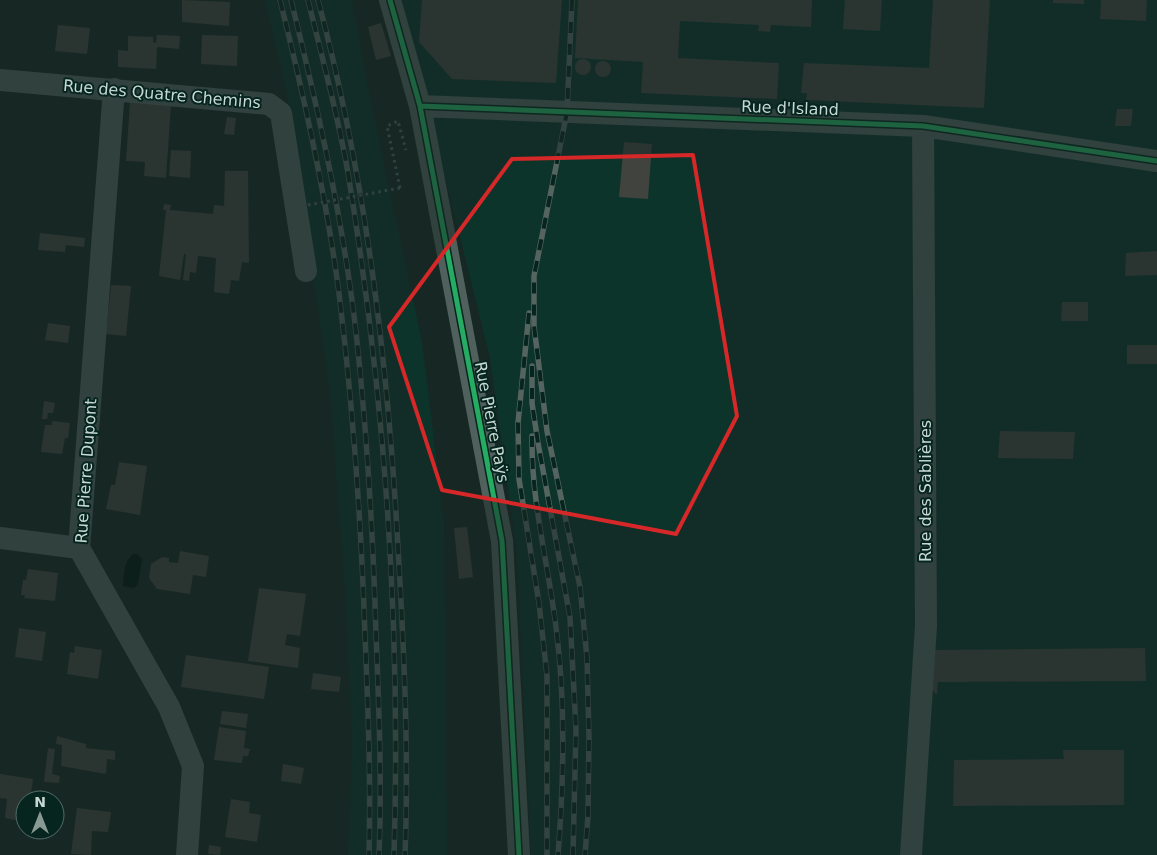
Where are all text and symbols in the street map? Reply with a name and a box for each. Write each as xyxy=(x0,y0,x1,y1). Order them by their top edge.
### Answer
street label: Rue des Quatre Chemins xyxy=(62,76,262,112)
street label: Rue d'Island xyxy=(741,97,839,119)
street label: Rue Pierre Paÿs xyxy=(471,360,513,484)
street label: Rue Pierre Dupont xyxy=(71,398,101,544)
street label: Rue des Sablières xyxy=(916,420,935,562)
north arrow xyxy=(15,790,65,840)
text: N xyxy=(34,794,46,810)

